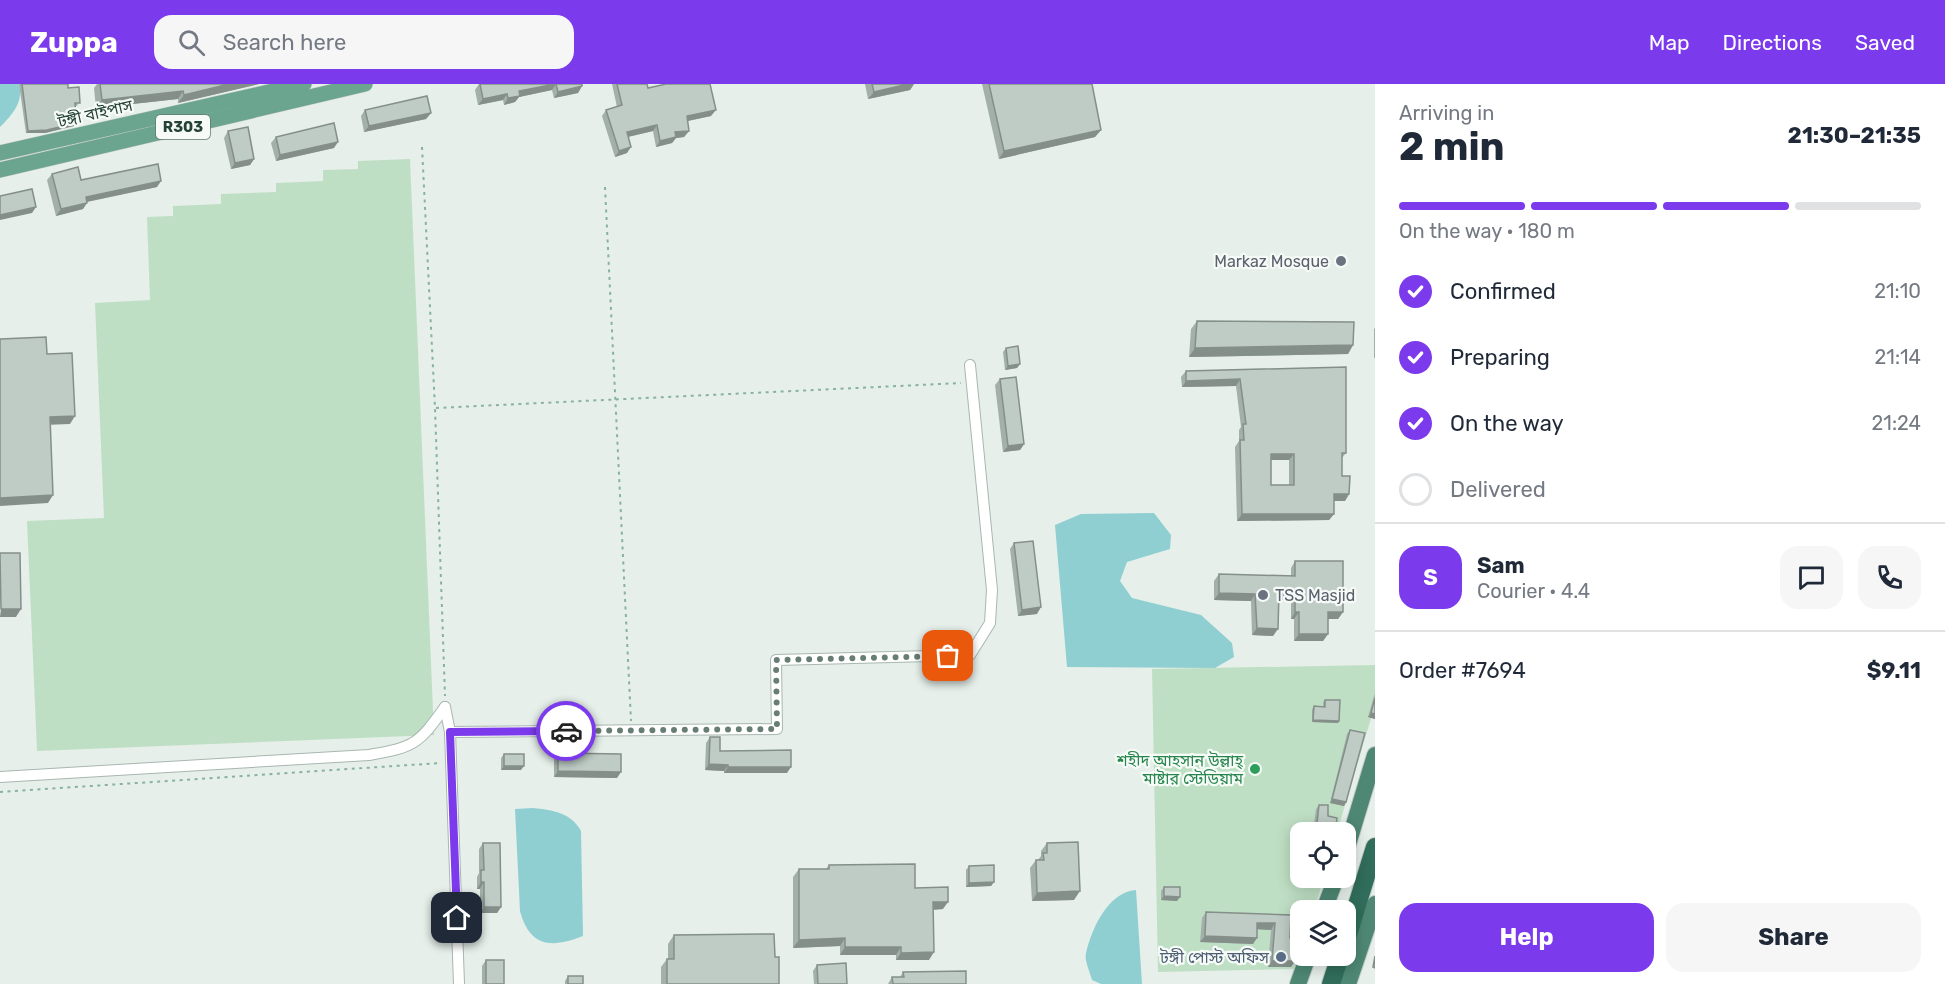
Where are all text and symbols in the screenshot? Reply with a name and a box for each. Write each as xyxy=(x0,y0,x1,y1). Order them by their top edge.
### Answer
search box xyxy=(154,15,574,69)
text: Zuppa xyxy=(30,26,118,59)
icon: search xyxy=(175,26,208,59)
text: Search here xyxy=(223,29,346,56)
text: Map xyxy=(1649,30,1690,55)
text: Directions xyxy=(1723,30,1822,55)
text: Saved xyxy=(1855,30,1915,55)
street label: টঙ্গী বাইপাস xyxy=(55,95,135,132)
text: Arriving in xyxy=(1399,101,1494,125)
road number: R303 xyxy=(156,115,210,139)
text: 21:30–21:35 xyxy=(1788,122,1921,149)
text: 2 min xyxy=(1399,124,1505,170)
text: On the way · 180 m xyxy=(1399,219,1575,243)
place label: Markaz Mosque xyxy=(1214,252,1329,271)
marker: Markaz Mosque xyxy=(1334,254,1348,268)
icon: check xyxy=(1399,275,1432,308)
text: Confirmed xyxy=(1450,278,1556,305)
text: 21:10 xyxy=(1874,279,1921,303)
icon: check xyxy=(1399,341,1432,374)
text: Preparing xyxy=(1450,344,1550,371)
text: 21:14 xyxy=(1875,345,1921,369)
icon: check xyxy=(1399,407,1432,440)
text: On the way xyxy=(1450,410,1564,437)
text: 21:24 xyxy=(1872,411,1921,435)
text: Delivered xyxy=(1450,476,1546,503)
button: chat xyxy=(1780,546,1843,609)
button: phone xyxy=(1858,546,1921,609)
text: Sam xyxy=(1477,552,1525,579)
text: S xyxy=(1423,564,1438,591)
text: Courier · 4.4 xyxy=(1477,579,1590,603)
place label: TSS Masjid xyxy=(1275,586,1355,605)
marker: TSS Masjid xyxy=(1256,588,1270,602)
pin xyxy=(922,630,973,681)
icon: bag xyxy=(931,639,964,672)
text: Order #7694 xyxy=(1399,657,1526,684)
text: $9.11 xyxy=(1867,657,1921,684)
courier xyxy=(536,701,596,761)
icon: car xyxy=(550,715,583,748)
place label: শহীদ আহসান উল্লাহ্‌ মাষ্টার স্টেডিয়াম xyxy=(1116,751,1243,788)
marker: শহীদ আহসান উল্লাহ্‌ মাষ্টার স্টেডিয়াম xyxy=(1248,762,1262,776)
map controls xyxy=(1290,822,1356,966)
button: locate xyxy=(1290,822,1356,888)
pin xyxy=(431,892,482,943)
button: layers xyxy=(1290,900,1356,966)
icon: home xyxy=(440,901,473,934)
button: Help xyxy=(1399,903,1654,972)
button: Share xyxy=(1666,903,1921,972)
place label: টঙ্গী পোস্ট অফিস xyxy=(1159,948,1270,967)
marker: টঙ্গী পোস্ট অফিস xyxy=(1274,950,1288,964)

